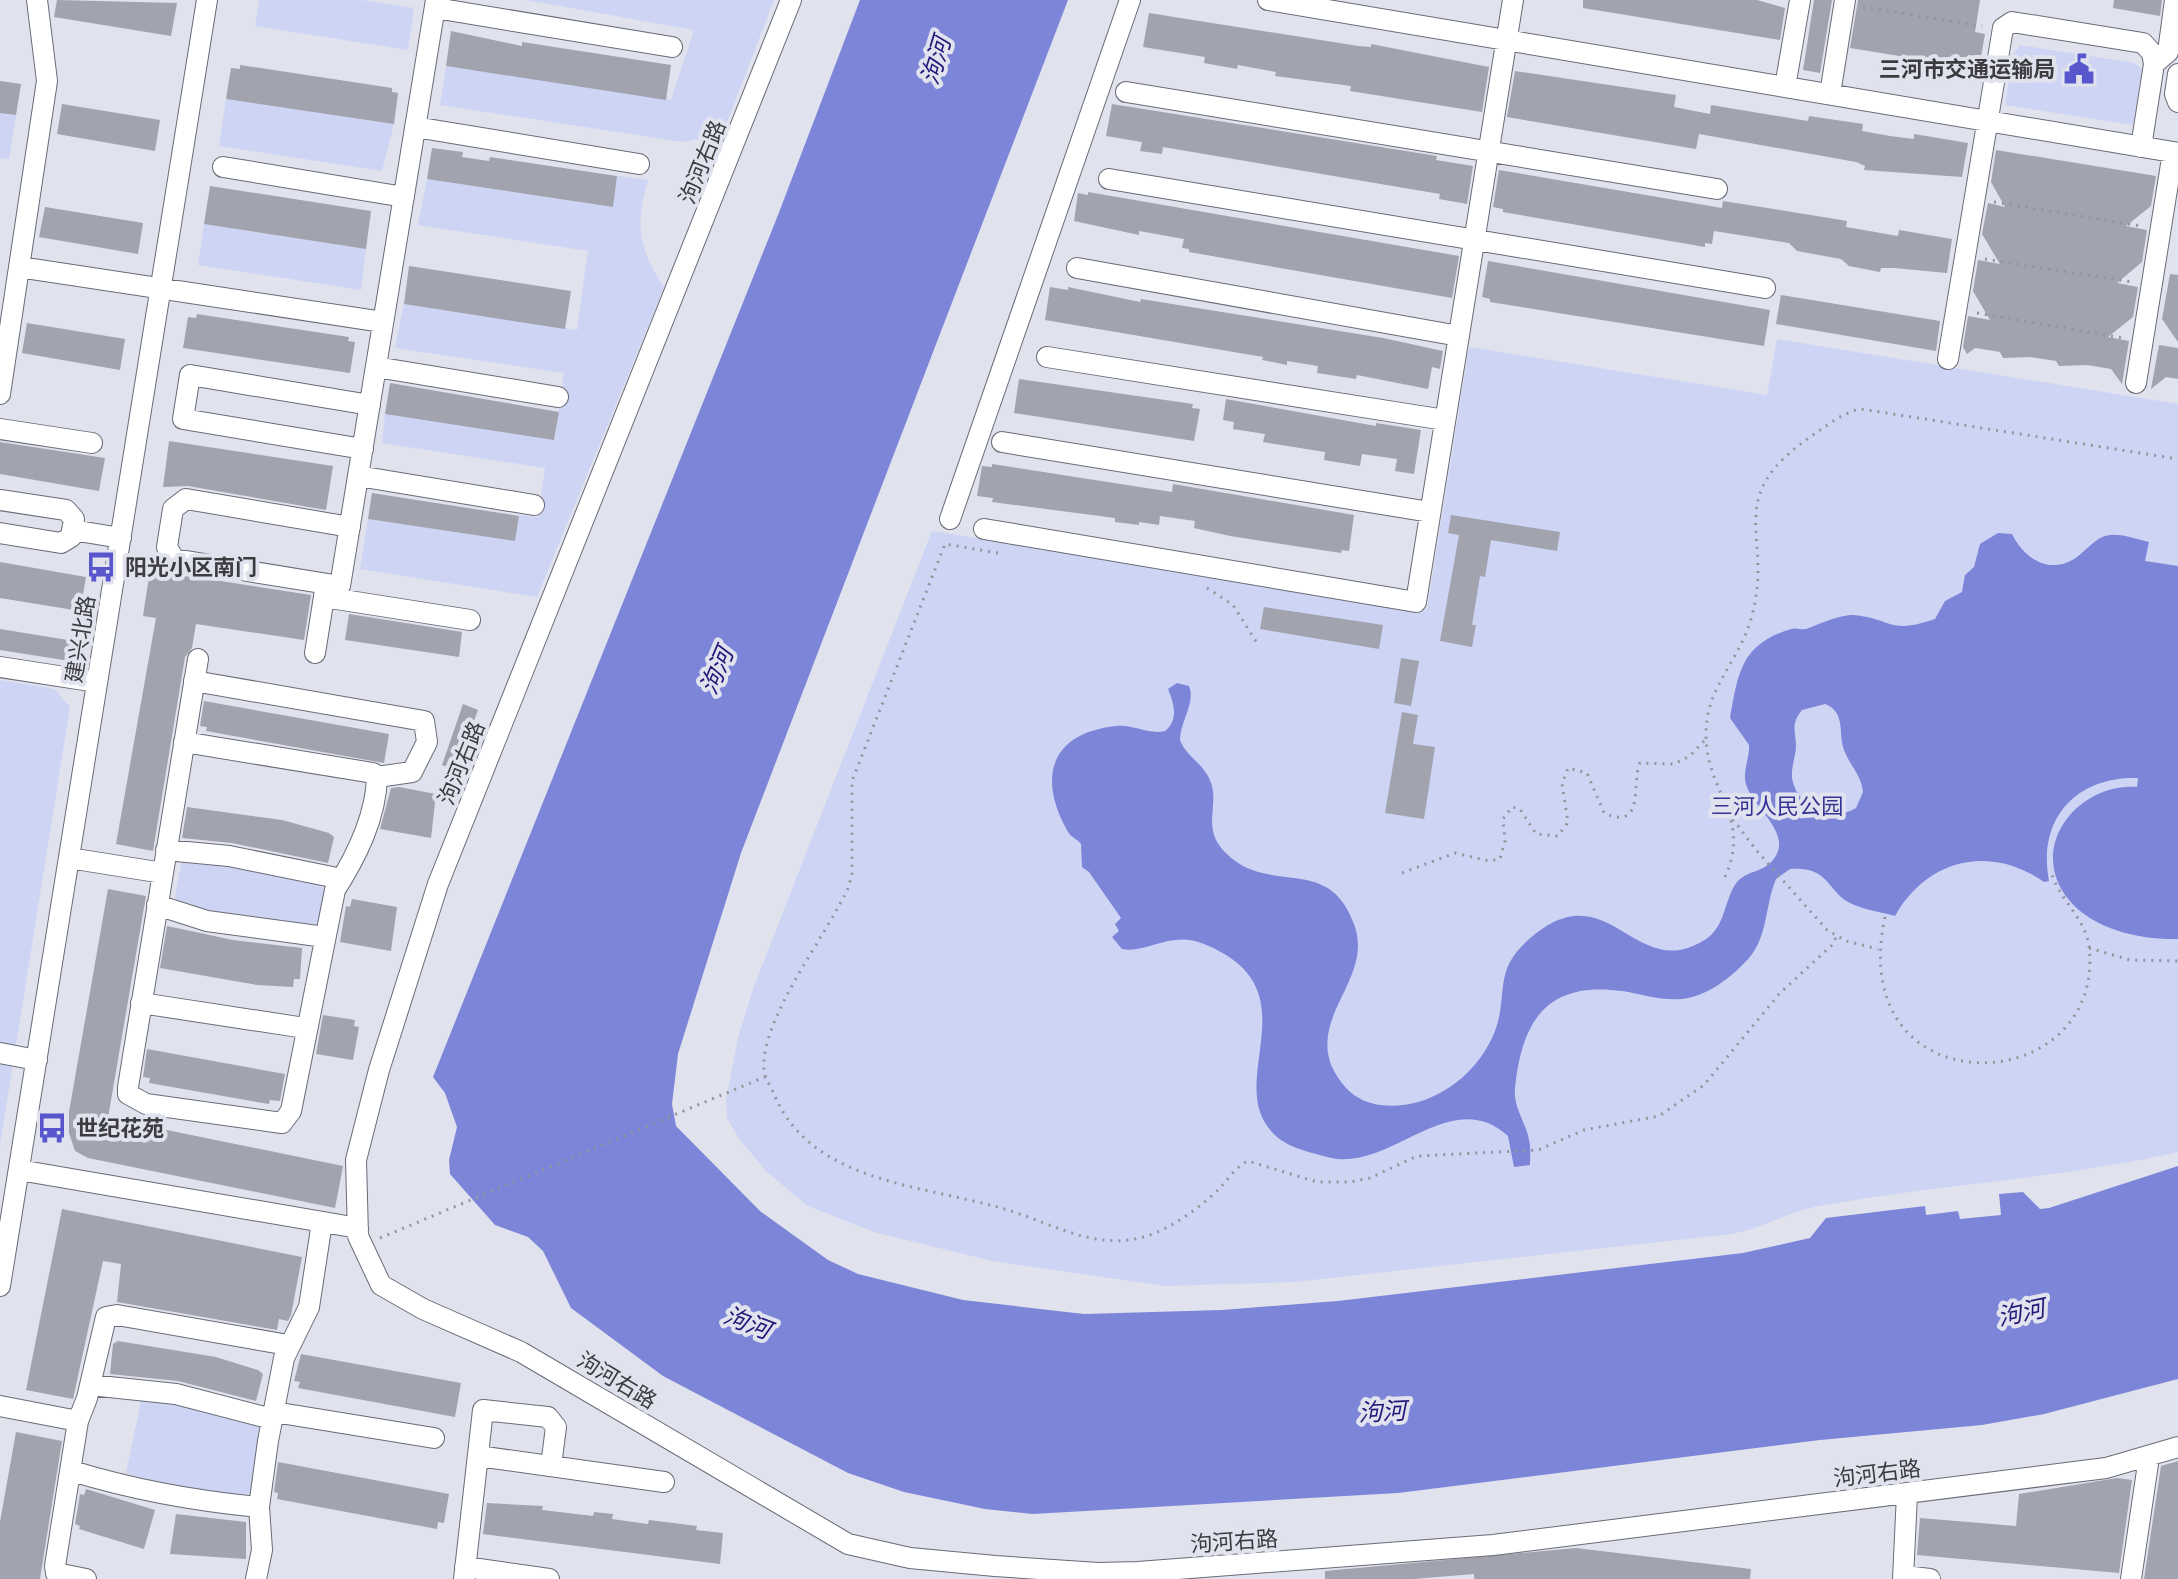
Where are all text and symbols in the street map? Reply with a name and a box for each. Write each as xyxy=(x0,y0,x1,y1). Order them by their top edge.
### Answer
water label: 泃河 xyxy=(916,30,957,88)
public building icon: 三河市交通运输局 xyxy=(2062,52,2096,86)
place label: 三河市交通运输局 xyxy=(1879,57,2055,82)
street label: 泃河右路 xyxy=(674,117,731,208)
bus stop icon: 阳光小区南门 xyxy=(84,550,118,584)
place label: 阳光小区南门 xyxy=(125,555,257,580)
street label: 建兴北路 xyxy=(61,594,100,684)
water label: 泃河 xyxy=(695,640,740,698)
street label: 泃河右路 xyxy=(433,718,490,809)
park label: 三河人民公园 xyxy=(1711,794,1843,819)
bus stop icon: 世纪花苑 xyxy=(35,1111,69,1145)
place label: 世纪花苑 xyxy=(76,1116,164,1141)
water label: 泃河 xyxy=(1995,1293,2051,1331)
water label: 泃河 xyxy=(720,1301,778,1345)
street label: 泃河右路 xyxy=(573,1347,661,1414)
water label: 泃河 xyxy=(1357,1397,1411,1426)
street label: 泃河右路 xyxy=(1832,1456,1922,1491)
street label: 泃河右路 xyxy=(1189,1526,1279,1557)

